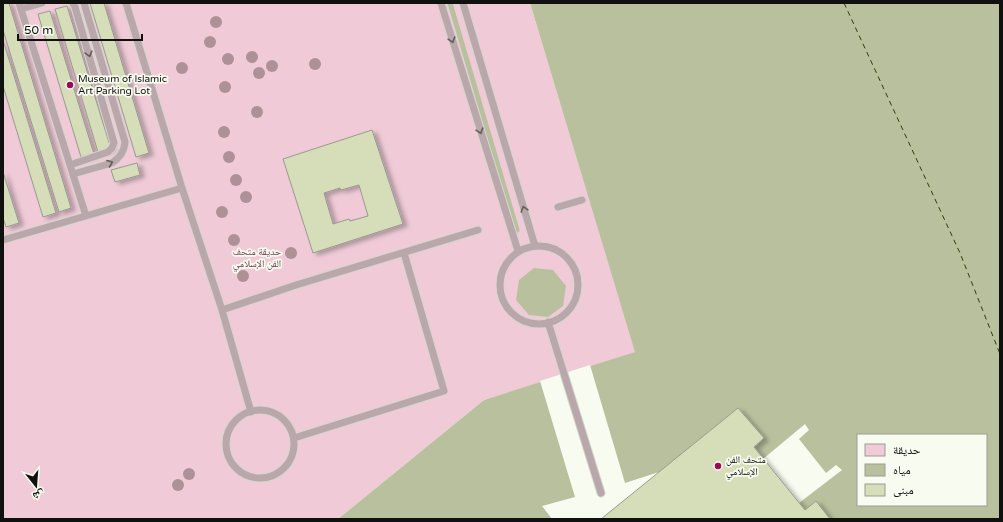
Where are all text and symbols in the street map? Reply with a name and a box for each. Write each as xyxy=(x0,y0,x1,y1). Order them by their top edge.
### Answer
scale bar xyxy=(18,16,142,42)
text: 50 m xyxy=(24,23,53,37)
one-way arrow xyxy=(447,37,456,44)
one-way arrow xyxy=(84,50,93,57)
place label: Museum of Islamic Art Parking Lot xyxy=(78,73,167,97)
marker: Museum of Islamic Art Parking Lot xyxy=(65,80,75,90)
one-way arrow xyxy=(475,128,484,135)
one-way arrow xyxy=(106,159,113,167)
one-way arrow xyxy=(520,205,529,212)
park label: حديقة متحف الفن الإسلامي xyxy=(233,246,282,272)
legend xyxy=(857,434,987,506)
text: حديقة xyxy=(893,443,921,457)
place label: متحف الفن الإسلامي xyxy=(726,454,766,480)
marker: متحف الفن الإسلامي xyxy=(713,461,723,471)
text: مياه xyxy=(893,463,911,477)
north arrow xyxy=(16,466,56,506)
text: مبنى xyxy=(893,483,914,497)
text: ش xyxy=(31,486,46,503)

